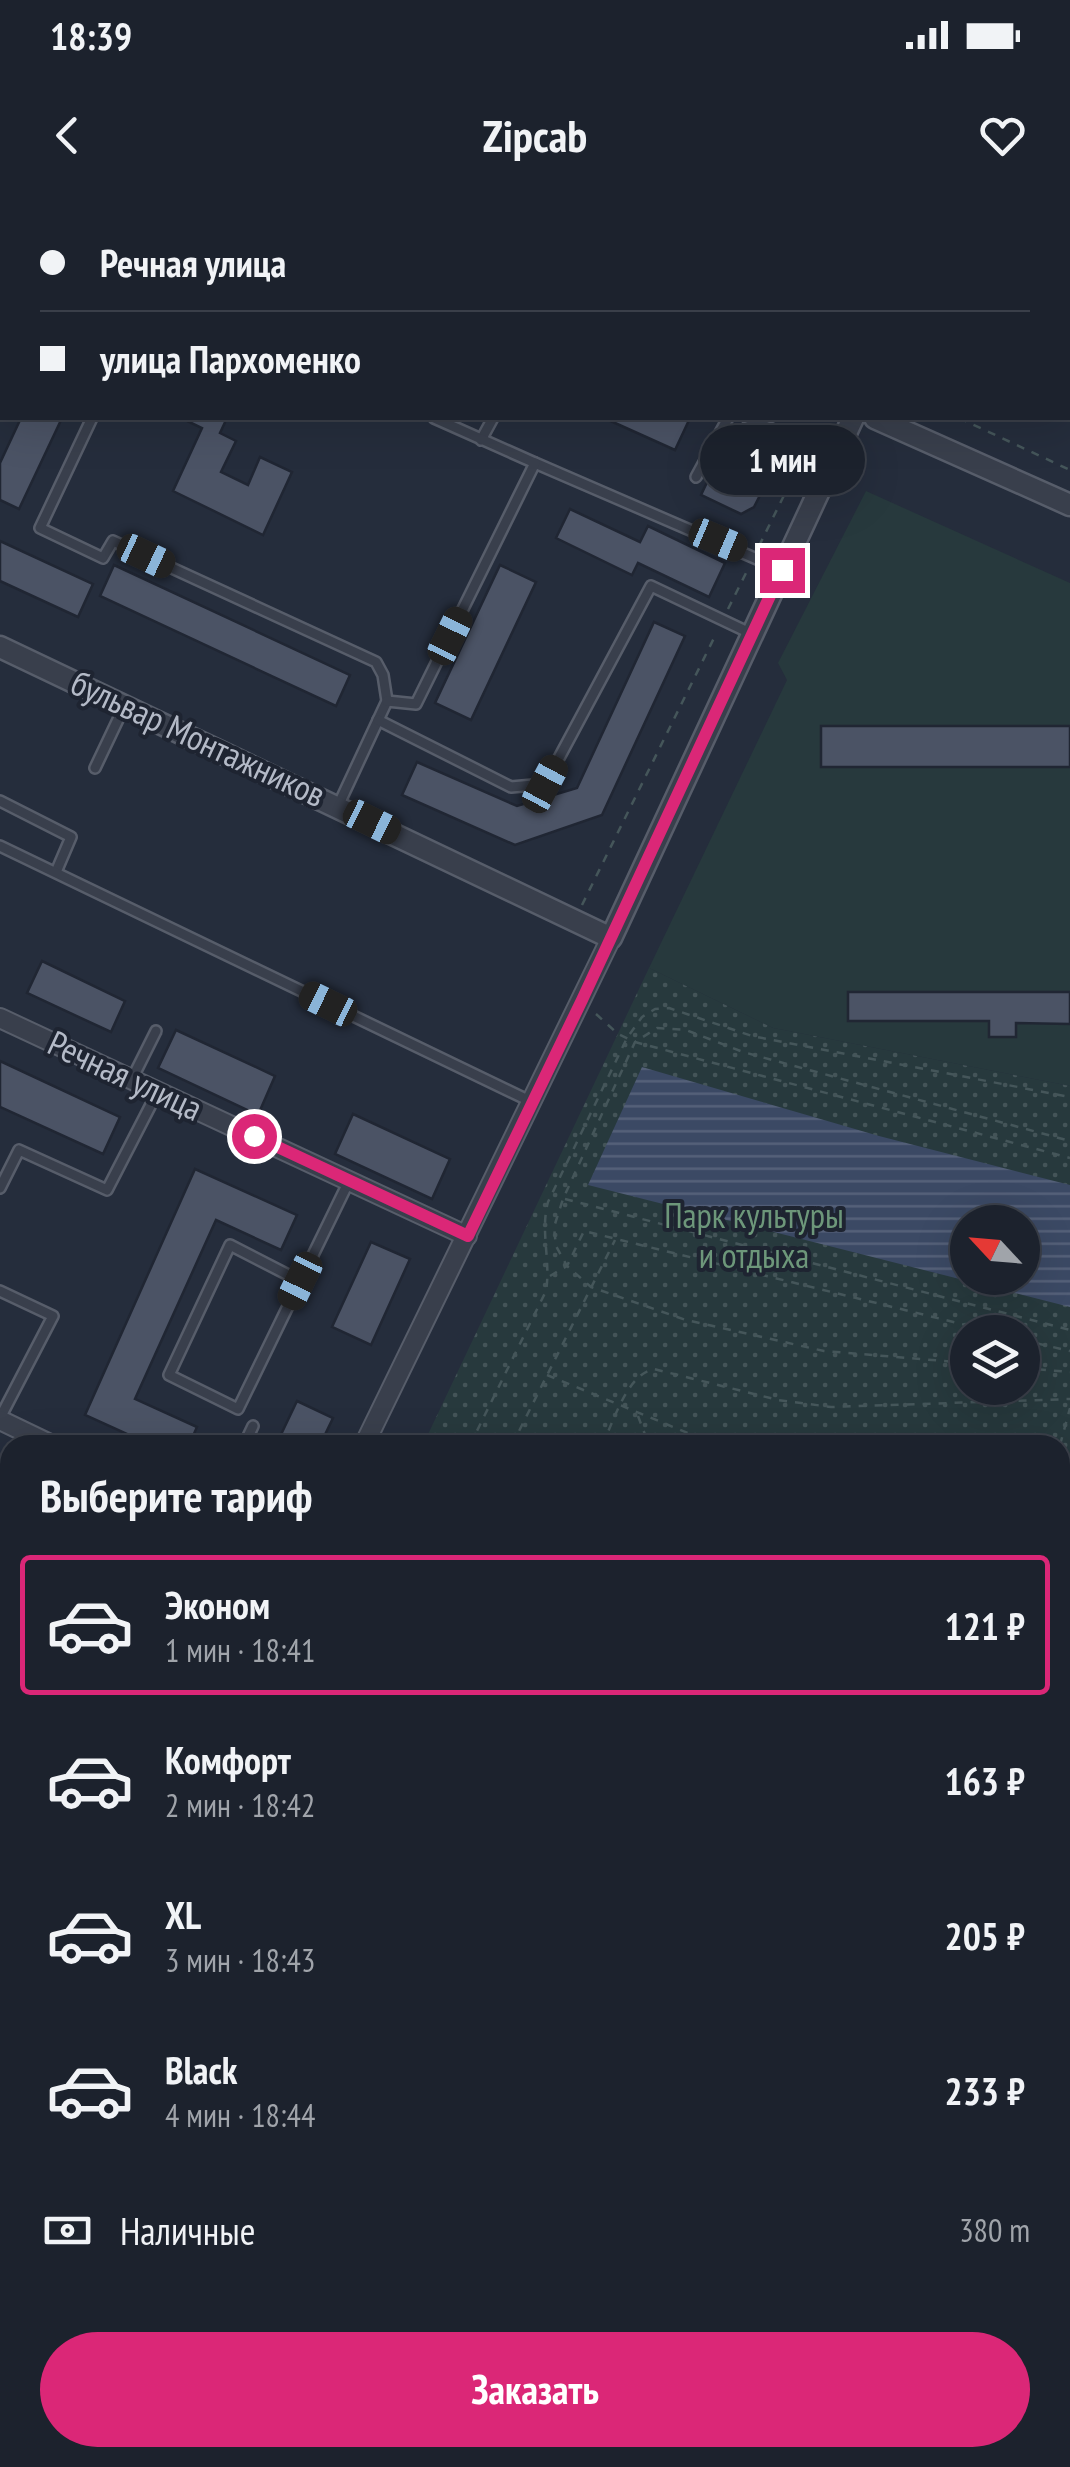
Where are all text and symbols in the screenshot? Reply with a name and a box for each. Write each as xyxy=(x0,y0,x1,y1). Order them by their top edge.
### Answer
text: 18:39 xyxy=(50,11,132,60)
text: Zipcab xyxy=(483,106,587,164)
icon: back xyxy=(40,108,95,163)
icon: heart xyxy=(975,108,1030,163)
text: Речная улица xyxy=(100,238,286,287)
text: улица Пархоменко xyxy=(100,334,361,383)
callout: 1 мин xyxy=(700,425,864,495)
text: 1 мин xyxy=(748,439,817,481)
car xyxy=(685,514,751,566)
car xyxy=(112,530,180,582)
route end xyxy=(760,548,805,593)
car xyxy=(423,602,477,670)
street label: бульвар Монтажников xyxy=(64,659,333,817)
car xyxy=(518,750,572,818)
car xyxy=(338,795,406,849)
car xyxy=(294,977,362,1031)
street label: Речная улица xyxy=(41,1019,210,1131)
route start xyxy=(232,1114,277,1159)
park label: Парк культуры и отдыха xyxy=(664,1192,844,1278)
north arrow xyxy=(950,1205,1040,1295)
map controls xyxy=(950,1205,1040,1405)
car xyxy=(273,1247,327,1315)
button: layers xyxy=(950,1315,1040,1405)
text: Выберите тариф xyxy=(40,1466,312,1524)
icon: car xyxy=(45,1580,135,1670)
text: Эконом xyxy=(165,1580,270,1629)
text: 121 ₽ xyxy=(945,1601,1025,1650)
text: 1 мин · 18:41 xyxy=(165,1629,315,1671)
icon: car xyxy=(45,1735,135,1825)
text: Комфорт xyxy=(165,1735,291,1784)
text: 163 ₽ xyxy=(945,1756,1025,1805)
text: 2 мин · 18:42 xyxy=(165,1784,315,1826)
icon: car xyxy=(45,1890,135,1980)
text: XL xyxy=(165,1890,201,1939)
text: 205 ₽ xyxy=(945,1911,1025,1960)
text: 3 мин · 18:43 xyxy=(165,1939,315,1981)
icon: car xyxy=(45,2045,135,2135)
text: Black xyxy=(165,2045,238,2094)
text: 233 ₽ xyxy=(945,2066,1025,2115)
text: 4 мин · 18:44 xyxy=(165,2094,315,2136)
icon: cash xyxy=(40,2203,95,2258)
text: Наличные xyxy=(120,2206,255,2255)
text: 380 m xyxy=(959,2209,1030,2251)
button: Заказать xyxy=(40,2332,1030,2447)

